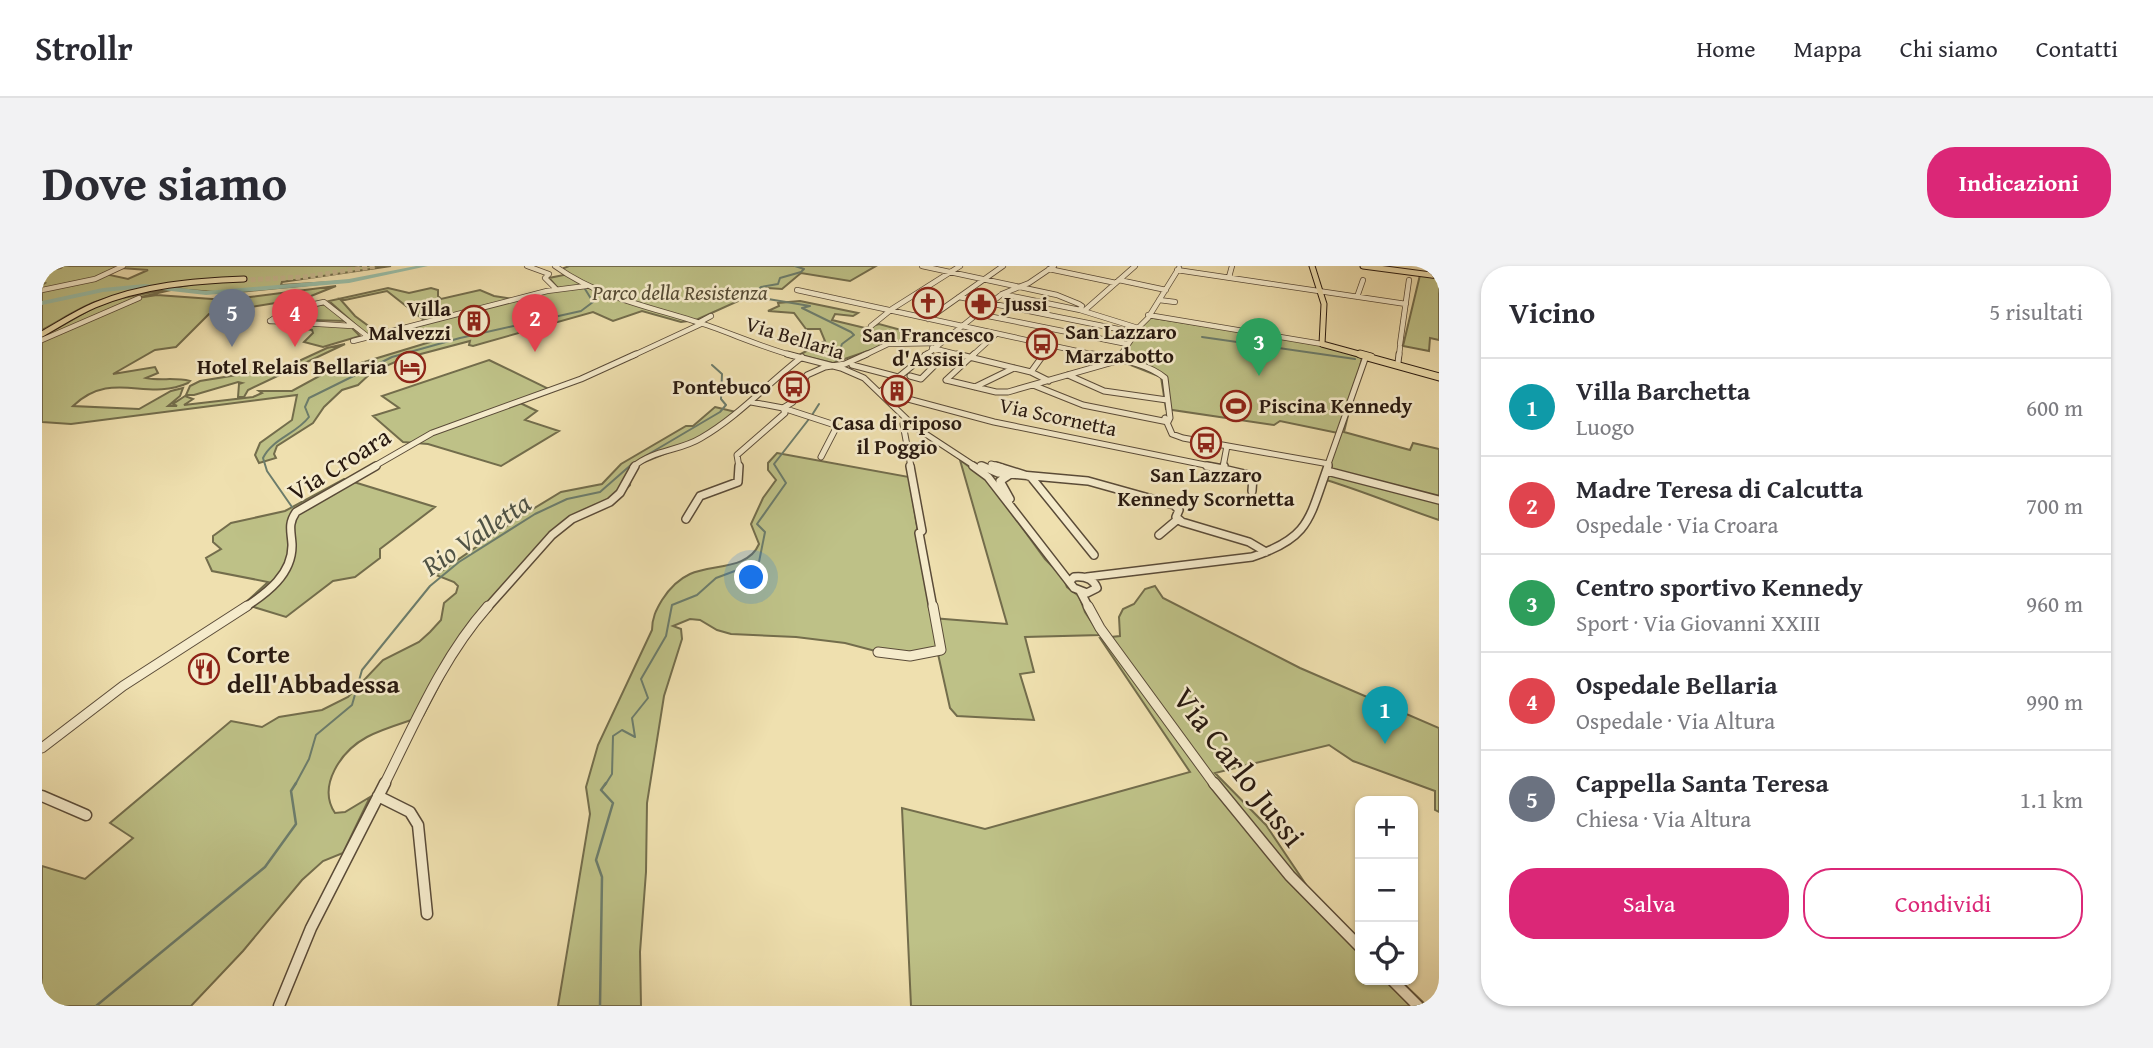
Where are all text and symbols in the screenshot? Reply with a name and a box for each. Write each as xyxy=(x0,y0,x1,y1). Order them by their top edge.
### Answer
text: Strollr xyxy=(35,24,133,72)
text: Home xyxy=(1696,31,1755,66)
text: Mappa xyxy=(1793,31,1862,66)
text: Chi siamo xyxy=(1900,31,1998,66)
text: Contatti xyxy=(2036,31,2118,66)
text: Dove siamo xyxy=(42,146,287,218)
button: Indicazioni xyxy=(1927,147,2111,218)
park label: Parco della Resistenza xyxy=(591,277,768,308)
church icon: San Francesco d'Assisi xyxy=(911,286,945,320)
pharmacy icon: Jussi xyxy=(964,287,998,321)
place label: Jussi xyxy=(1001,288,1048,319)
pin: 5 xyxy=(209,289,255,347)
pin: 4 xyxy=(272,289,318,347)
text: Vicino xyxy=(1509,290,1595,334)
place label: Villa Malvezzi xyxy=(369,293,451,348)
pin: 2 xyxy=(512,294,558,352)
text: 5 risultati xyxy=(1989,295,2083,328)
building icon: Villa Malvezzi xyxy=(457,304,491,338)
street label: Via Bellaria xyxy=(742,308,849,367)
place label: San Lazzaro Marzabotto xyxy=(1065,316,1177,371)
pin: 3 xyxy=(1236,318,1282,376)
place label: San Francesco d'Assisi xyxy=(862,319,994,374)
bus stop icon: San Lazzaro Marzabotto xyxy=(1025,327,1059,361)
hotel icon: Hotel Relais Bellaria xyxy=(393,350,427,384)
place label: Hotel Relais Bellaria xyxy=(197,351,387,382)
bus stop icon: Pontebuco xyxy=(777,370,811,404)
place label: Pontebuco xyxy=(673,371,771,402)
text: Villa Barchetta xyxy=(1576,371,1750,410)
building icon: Casa di riposo il Poggio xyxy=(880,374,914,408)
street label: Via Scornetta xyxy=(996,389,1120,444)
sports icon: Piscina Kennedy xyxy=(1219,389,1253,423)
place label: Piscina Kennedy xyxy=(1259,390,1413,421)
text: 1 xyxy=(1526,391,1538,424)
text: 600 m xyxy=(2026,391,2083,424)
place label: Casa di riposo il Poggio xyxy=(832,407,962,462)
text: Luogo xyxy=(1576,410,1635,443)
street label: Via Croara xyxy=(280,416,398,511)
bus stop icon: San Lazzaro Kennedy Scornetta xyxy=(1189,426,1223,460)
place label: San Lazzaro Kennedy Scornetta xyxy=(1117,459,1295,514)
text: Madre Teresa di Calcutta xyxy=(1576,469,1863,508)
water label: Rio Valletta xyxy=(412,482,539,586)
text: 2 xyxy=(1526,489,1538,522)
text: 700 m xyxy=(2026,489,2083,522)
text: Ospedale · Via Croara xyxy=(1576,508,1778,541)
your location xyxy=(734,560,768,594)
text: Centro sportivo Kennedy xyxy=(1576,567,1863,606)
text: 3 xyxy=(1526,587,1538,620)
text: 960 m xyxy=(2026,587,2083,620)
text: Sport · Via Giovanni XXIII xyxy=(1576,606,1821,639)
place label: Corte dell'Abbadessa xyxy=(227,634,400,703)
restaurant icon: Corte dell'Abbadessa xyxy=(187,652,221,686)
text: Ospedale Bellaria xyxy=(1576,665,1778,704)
street label: Via Carlo Jussi xyxy=(1162,677,1317,857)
text: 4 xyxy=(1526,685,1538,718)
text: 990 m xyxy=(2026,685,2083,718)
pin: 1 xyxy=(1362,686,1408,744)
text: Ospedale · Via Altura xyxy=(1576,704,1775,737)
text: Cappella Santa Teresa xyxy=(1576,763,1829,802)
text: 5 xyxy=(1526,783,1538,816)
text: 1.1 km xyxy=(2020,783,2083,816)
map controls xyxy=(1355,796,1418,985)
button: + xyxy=(1355,796,1418,859)
text: Chiesa · Via Altura xyxy=(1576,802,1751,835)
button: − xyxy=(1355,859,1418,922)
button: Salva xyxy=(1509,868,1789,939)
button: Condividi xyxy=(1803,868,2083,939)
button: locate xyxy=(1355,922,1418,985)

